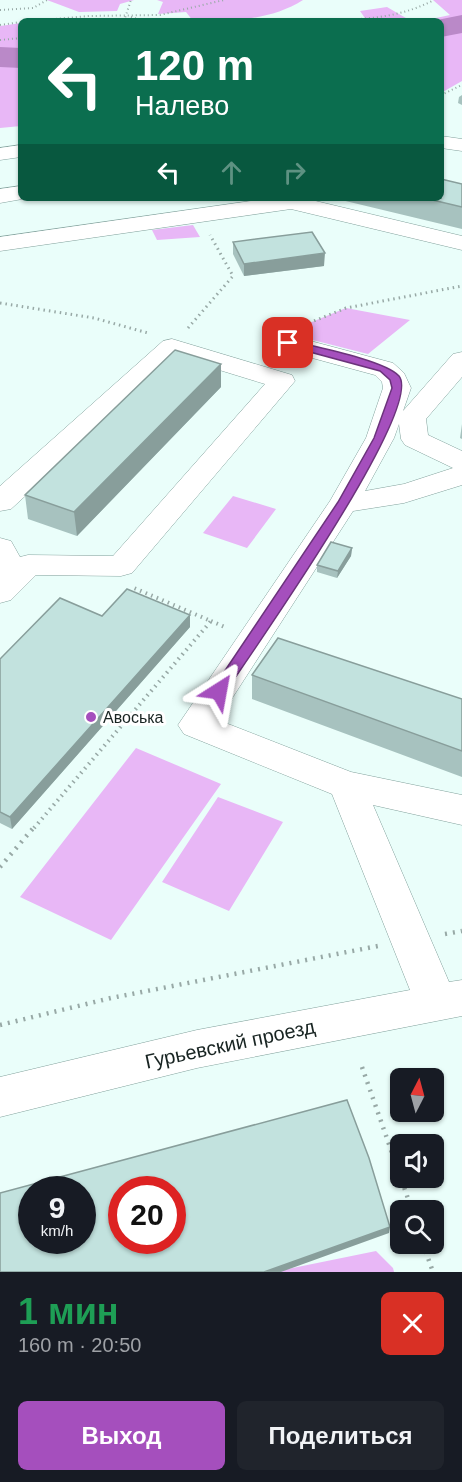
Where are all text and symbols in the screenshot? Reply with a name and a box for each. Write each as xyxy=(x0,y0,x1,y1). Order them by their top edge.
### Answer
icon: left xyxy=(36,42,114,120)
text: 120 m xyxy=(135,42,254,89)
text: Налево xyxy=(135,91,229,121)
icon: left xyxy=(152,156,185,189)
icon: ahead xyxy=(215,156,248,189)
icon: right xyxy=(278,156,311,189)
pin xyxy=(262,317,313,368)
icon: arrive xyxy=(271,326,304,359)
position arrow xyxy=(187,659,251,723)
place label: Авоська xyxy=(103,709,164,726)
marker: Авоська xyxy=(84,710,98,724)
street label: Гурьевский проезд xyxy=(143,1015,317,1073)
north arrow xyxy=(390,1068,444,1122)
map controls xyxy=(390,1068,444,1254)
button: sound xyxy=(390,1134,444,1188)
speed limit sign: 20 xyxy=(108,1176,186,1254)
text: 9 xyxy=(49,1191,65,1224)
button: search xyxy=(390,1200,444,1254)
text: km/h xyxy=(41,1222,73,1239)
text: 1 мин xyxy=(18,1291,119,1332)
button: close xyxy=(381,1292,444,1355)
text: 160 m · 20:50 xyxy=(18,1334,141,1356)
button: Выход xyxy=(18,1401,225,1470)
button: Поделиться xyxy=(237,1401,444,1470)

